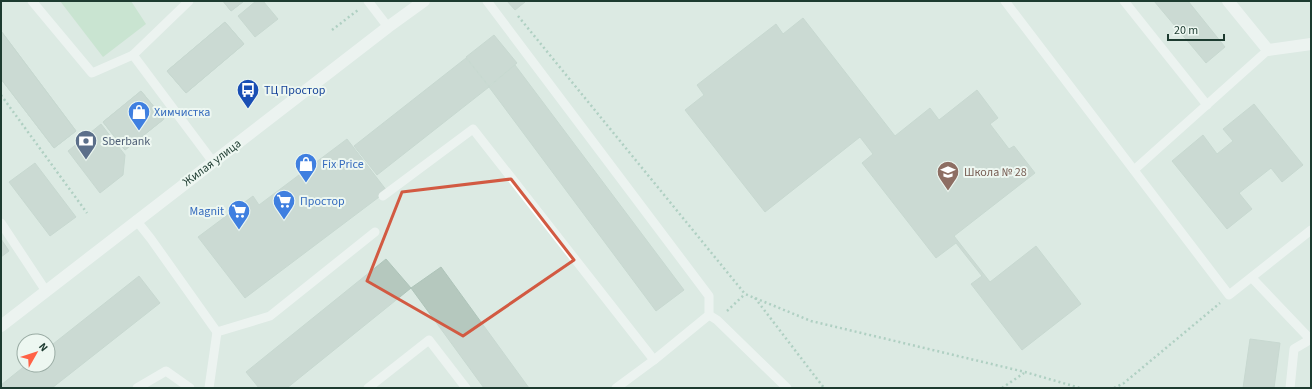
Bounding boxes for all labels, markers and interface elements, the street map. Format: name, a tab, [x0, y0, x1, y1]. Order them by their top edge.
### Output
scale bar	[1168, 16, 1224, 42]
text: 20 m	[1174, 22, 1198, 39]
bus stop icon: ТЦ Простор	[235, 77, 261, 110]
place label: ТЦ Простор	[264, 82, 326, 99]
shop icon: Химчистка	[126, 99, 152, 132]
place label: Химчистка	[154, 104, 210, 121]
bank icon: Sberbank	[73, 128, 99, 161]
place label: Sberbank	[102, 133, 150, 150]
street label: Жилая улица	[179, 135, 245, 191]
shop icon: Fix Price	[293, 151, 319, 184]
place label: Fix Price	[322, 156, 364, 173]
school or university icon: Школа № 28	[935, 159, 961, 192]
place label: Школа № 28	[964, 164, 1027, 181]
supermarket icon: Простор	[271, 188, 297, 221]
place label: Простор	[300, 193, 345, 210]
supermarket icon: Magnit	[226, 198, 252, 231]
place label: Magnit	[190, 203, 224, 220]
north arrow	[16, 333, 56, 373]
text: N	[35, 339, 52, 355]

